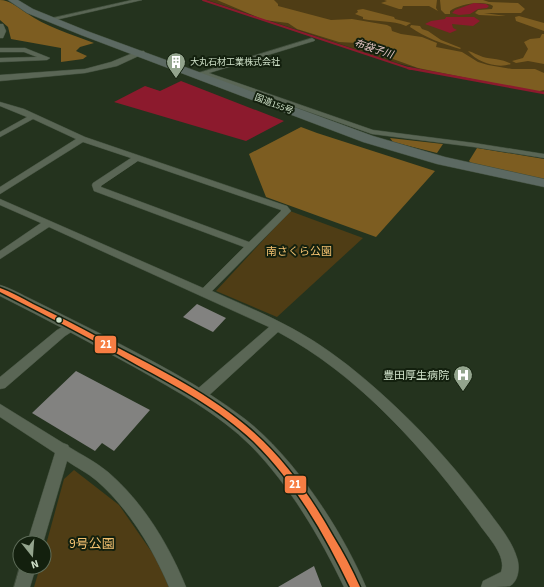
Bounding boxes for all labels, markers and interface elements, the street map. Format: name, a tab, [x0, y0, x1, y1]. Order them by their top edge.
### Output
water label: 布袋子川	[353, 36, 396, 62]
building icon: 大丸石材工業株式会社	[165, 51, 187, 79]
place label: 大丸石材工業株式会社	[190, 56, 280, 69]
street label: 国道155号	[253, 91, 295, 118]
park label: 南さくら公園	[266, 244, 332, 259]
unlabelled marker	[54, 315, 64, 325]
line badge: 21	[94, 335, 117, 354]
text: 21	[100, 337, 112, 352]
hospital icon: 豊田厚生病院	[452, 364, 474, 392]
place label: 豊田厚生病院	[383, 368, 449, 383]
line badge: 21	[284, 475, 307, 494]
text: 21	[289, 477, 301, 492]
north arrow	[12, 535, 52, 575]
park label: 9号公園	[69, 535, 115, 553]
text: N	[29, 556, 40, 572]

